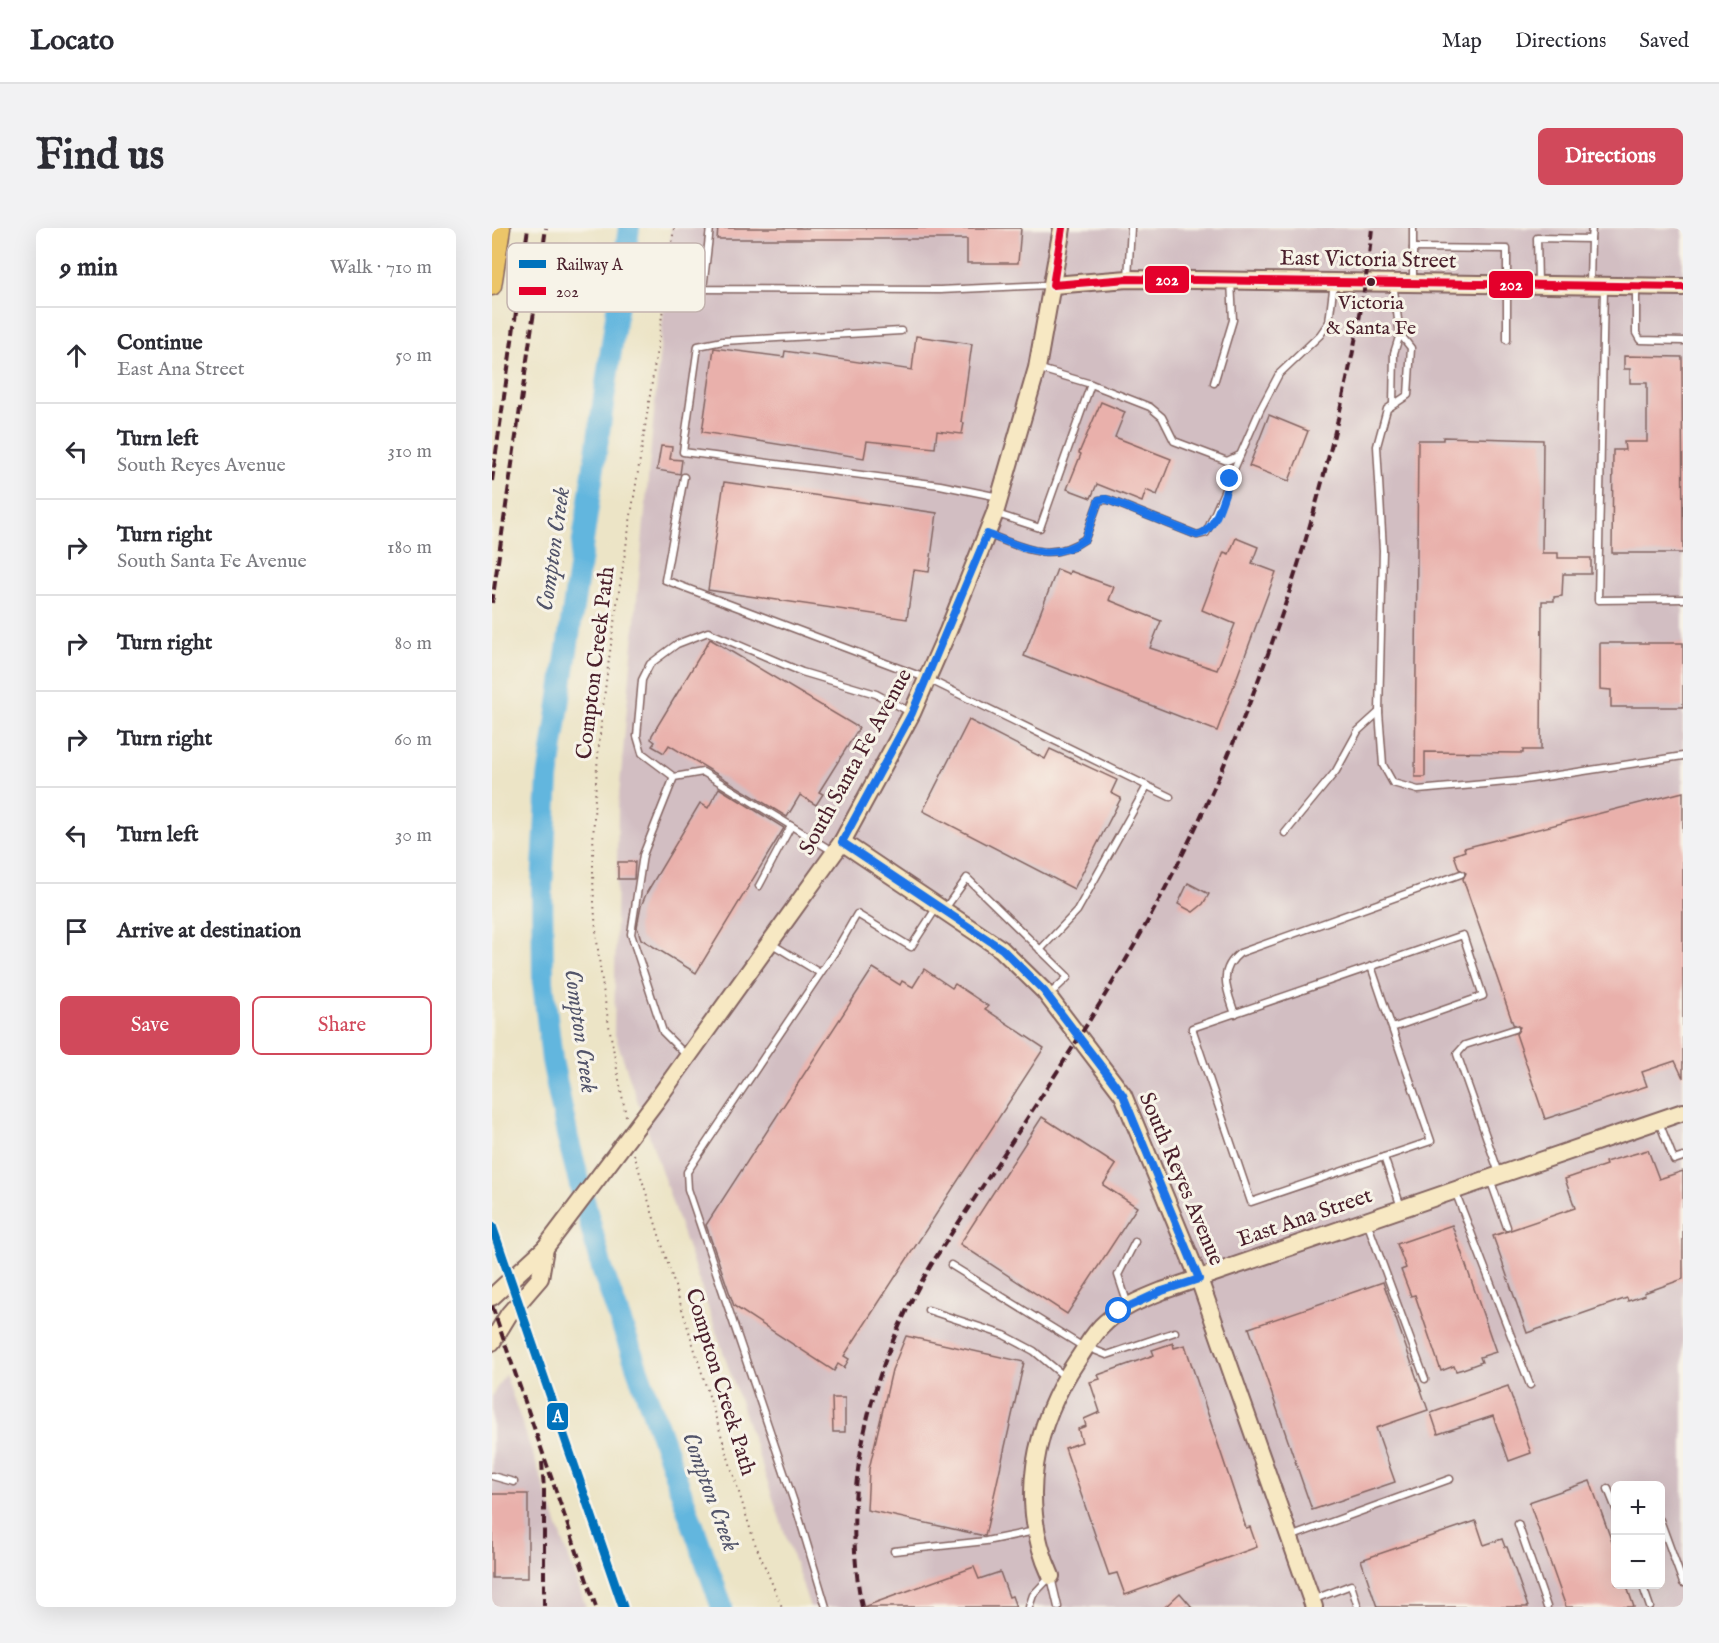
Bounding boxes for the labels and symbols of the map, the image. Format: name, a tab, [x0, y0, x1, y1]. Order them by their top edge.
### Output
legend	[507, 243, 705, 312]
street label: East Victoria Street	[1279, 244, 1457, 276]
text: Railway A	[556, 256, 624, 276]
line badge: 202	[1144, 265, 1190, 294]
line badge: 202	[1488, 270, 1534, 299]
text: 202	[1156, 271, 1179, 291]
marker: Victoria & Santa Fe	[1365, 276, 1377, 288]
text: 202	[1500, 276, 1523, 296]
text: 202	[556, 283, 579, 303]
place label: Victoria & Santa Fe	[1326, 291, 1416, 341]
route end	[1216, 465, 1242, 491]
water label: Compton Creek	[530, 485, 578, 613]
street label: Compton Creek Path	[570, 565, 622, 761]
street label: South Santa Fe Avenue	[793, 664, 919, 860]
water label: Compton Creek	[556, 967, 604, 1095]
street label: South Reyes Avenue	[1132, 1088, 1230, 1270]
street label: East Ana Street	[1234, 1182, 1376, 1254]
street label: Compton Creek Path	[678, 1285, 762, 1479]
route start	[1105, 1297, 1131, 1323]
line badge: A	[546, 1402, 569, 1431]
text: A	[552, 1408, 565, 1428]
water label: Compton Creek	[674, 1428, 746, 1556]

